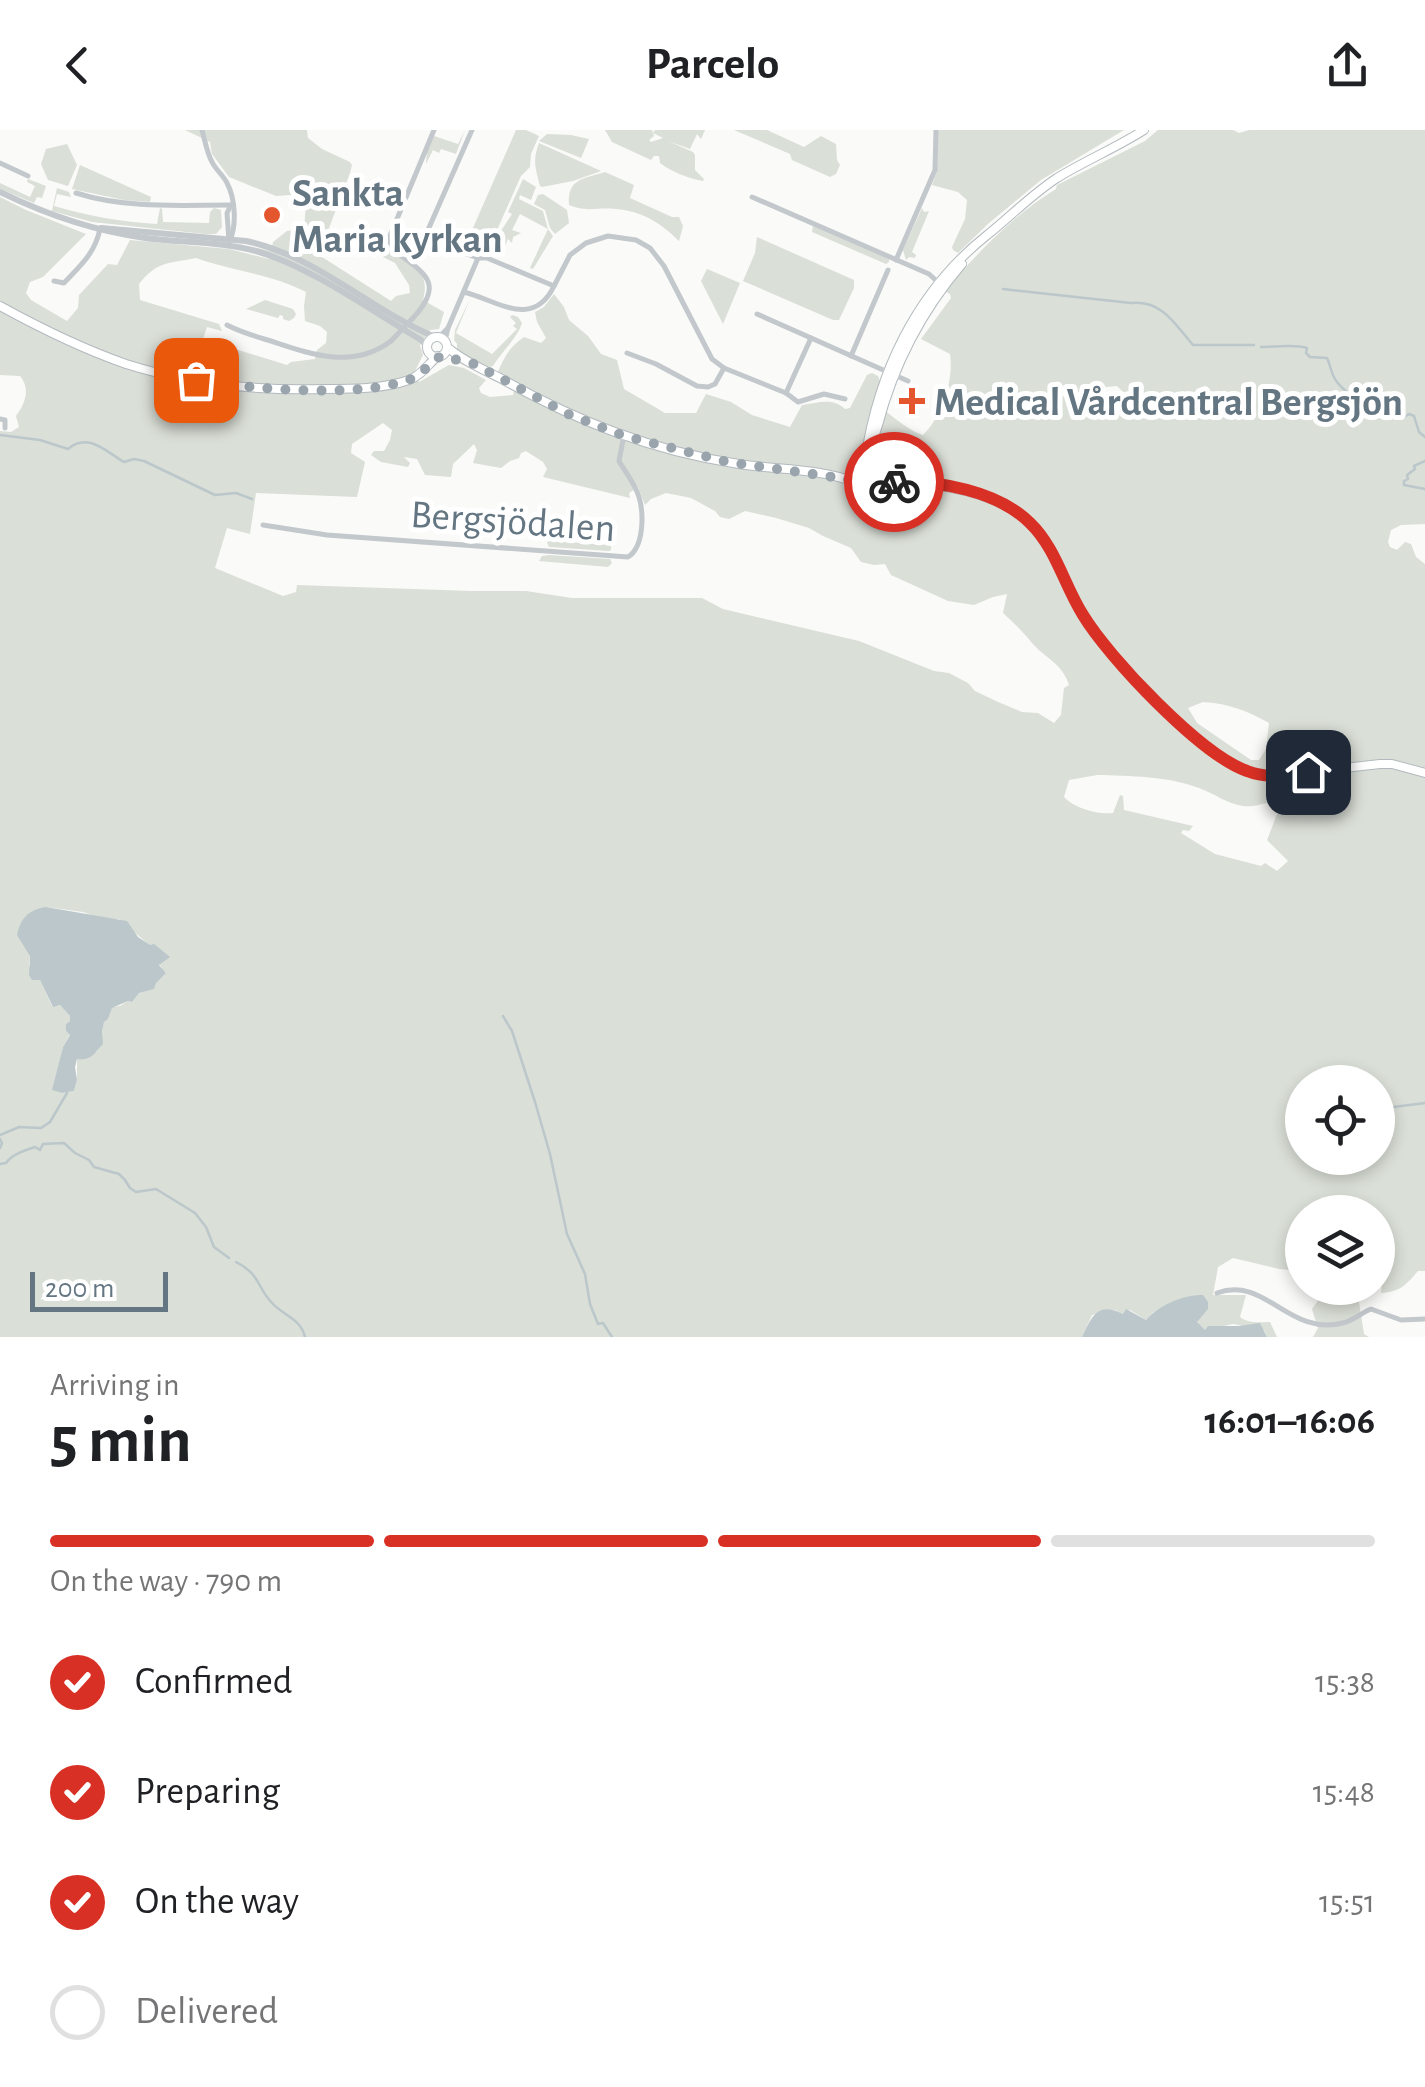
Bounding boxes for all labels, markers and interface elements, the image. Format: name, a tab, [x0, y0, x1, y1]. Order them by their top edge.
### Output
icon: back	[50, 38, 105, 93]
icon: share	[1320, 38, 1375, 93]
text: Parcelo	[646, 42, 779, 87]
place label: Sankta Maria kyrkan	[292, 174, 503, 260]
marker: Sankta Maria kyrkan	[261, 204, 283, 226]
pin	[154, 338, 239, 423]
icon: bag	[169, 353, 224, 408]
place label: Medical Vårdcentral Bergsjön	[934, 383, 1403, 423]
marker: Medical Vårdcentral Bergsjön	[899, 388, 925, 414]
courier	[844, 432, 944, 532]
icon: bike	[867, 455, 922, 510]
street label: Bergsjödalen	[409, 495, 617, 549]
pin	[1266, 730, 1351, 815]
icon: home	[1281, 745, 1336, 800]
map controls	[1285, 1065, 1395, 1305]
button: locate	[1285, 1065, 1395, 1175]
button: layers	[1285, 1195, 1395, 1305]
scale bar	[30, 1267, 168, 1312]
text: 200 m	[45, 1275, 114, 1303]
text: Arriving in	[50, 1369, 179, 1401]
text: 16:01–16:06	[1204, 1403, 1375, 1441]
text: 5 min	[50, 1409, 192, 1474]
text: On the way · 790 m	[50, 1565, 282, 1597]
icon: check	[50, 1655, 105, 1710]
text: Confirmed	[135, 1663, 292, 1701]
text: 15:38	[1315, 1666, 1375, 1698]
icon: check	[50, 1765, 105, 1820]
text: Preparing	[135, 1773, 280, 1811]
text: 15:48	[1313, 1776, 1375, 1808]
icon: check	[50, 1875, 105, 1930]
text: On the way	[135, 1883, 299, 1921]
text: 15:51	[1319, 1886, 1375, 1918]
text: Delivered	[135, 1993, 278, 2031]

